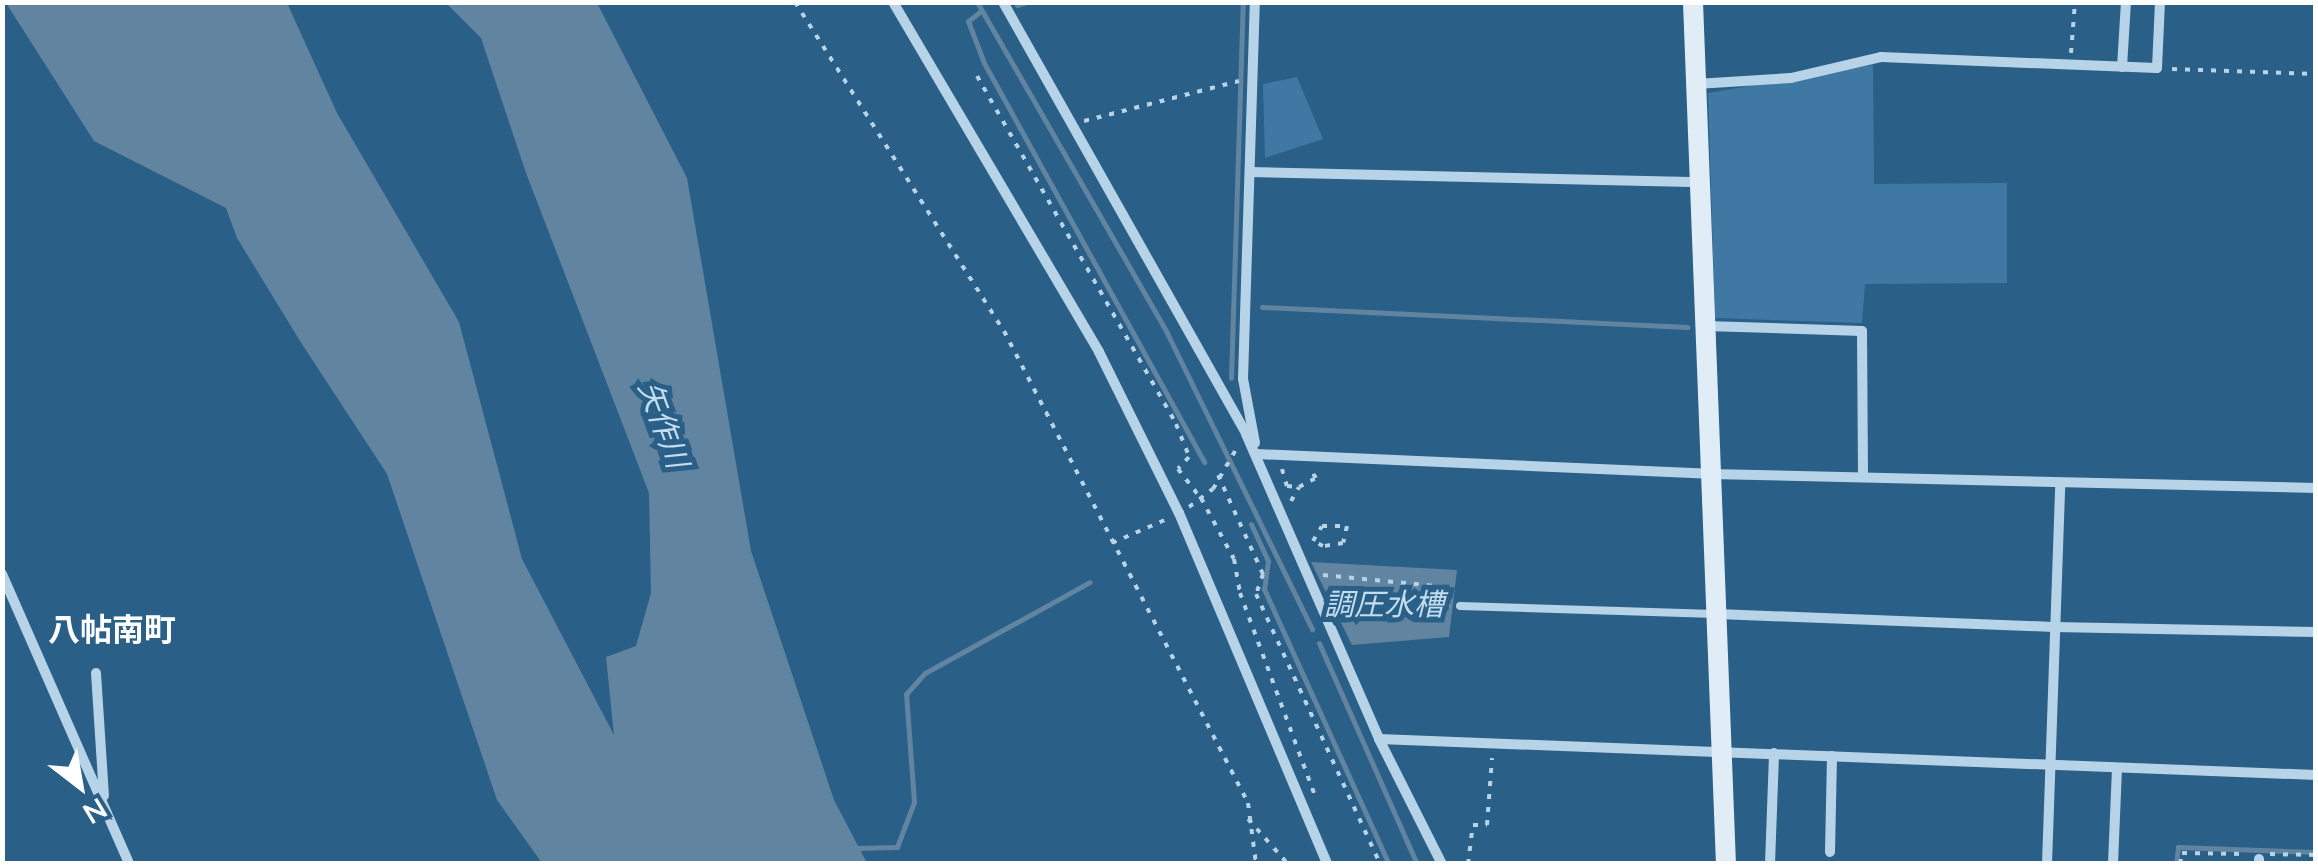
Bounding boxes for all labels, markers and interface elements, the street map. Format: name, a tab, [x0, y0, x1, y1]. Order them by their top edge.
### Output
water label: 矢作川	[633, 376, 697, 472]
water label: 調圧水槽	[1324, 585, 1444, 621]
district label: 八帖南町	[48, 610, 176, 648]
north arrow	[30, 736, 130, 836]
text: N	[77, 792, 113, 832]

